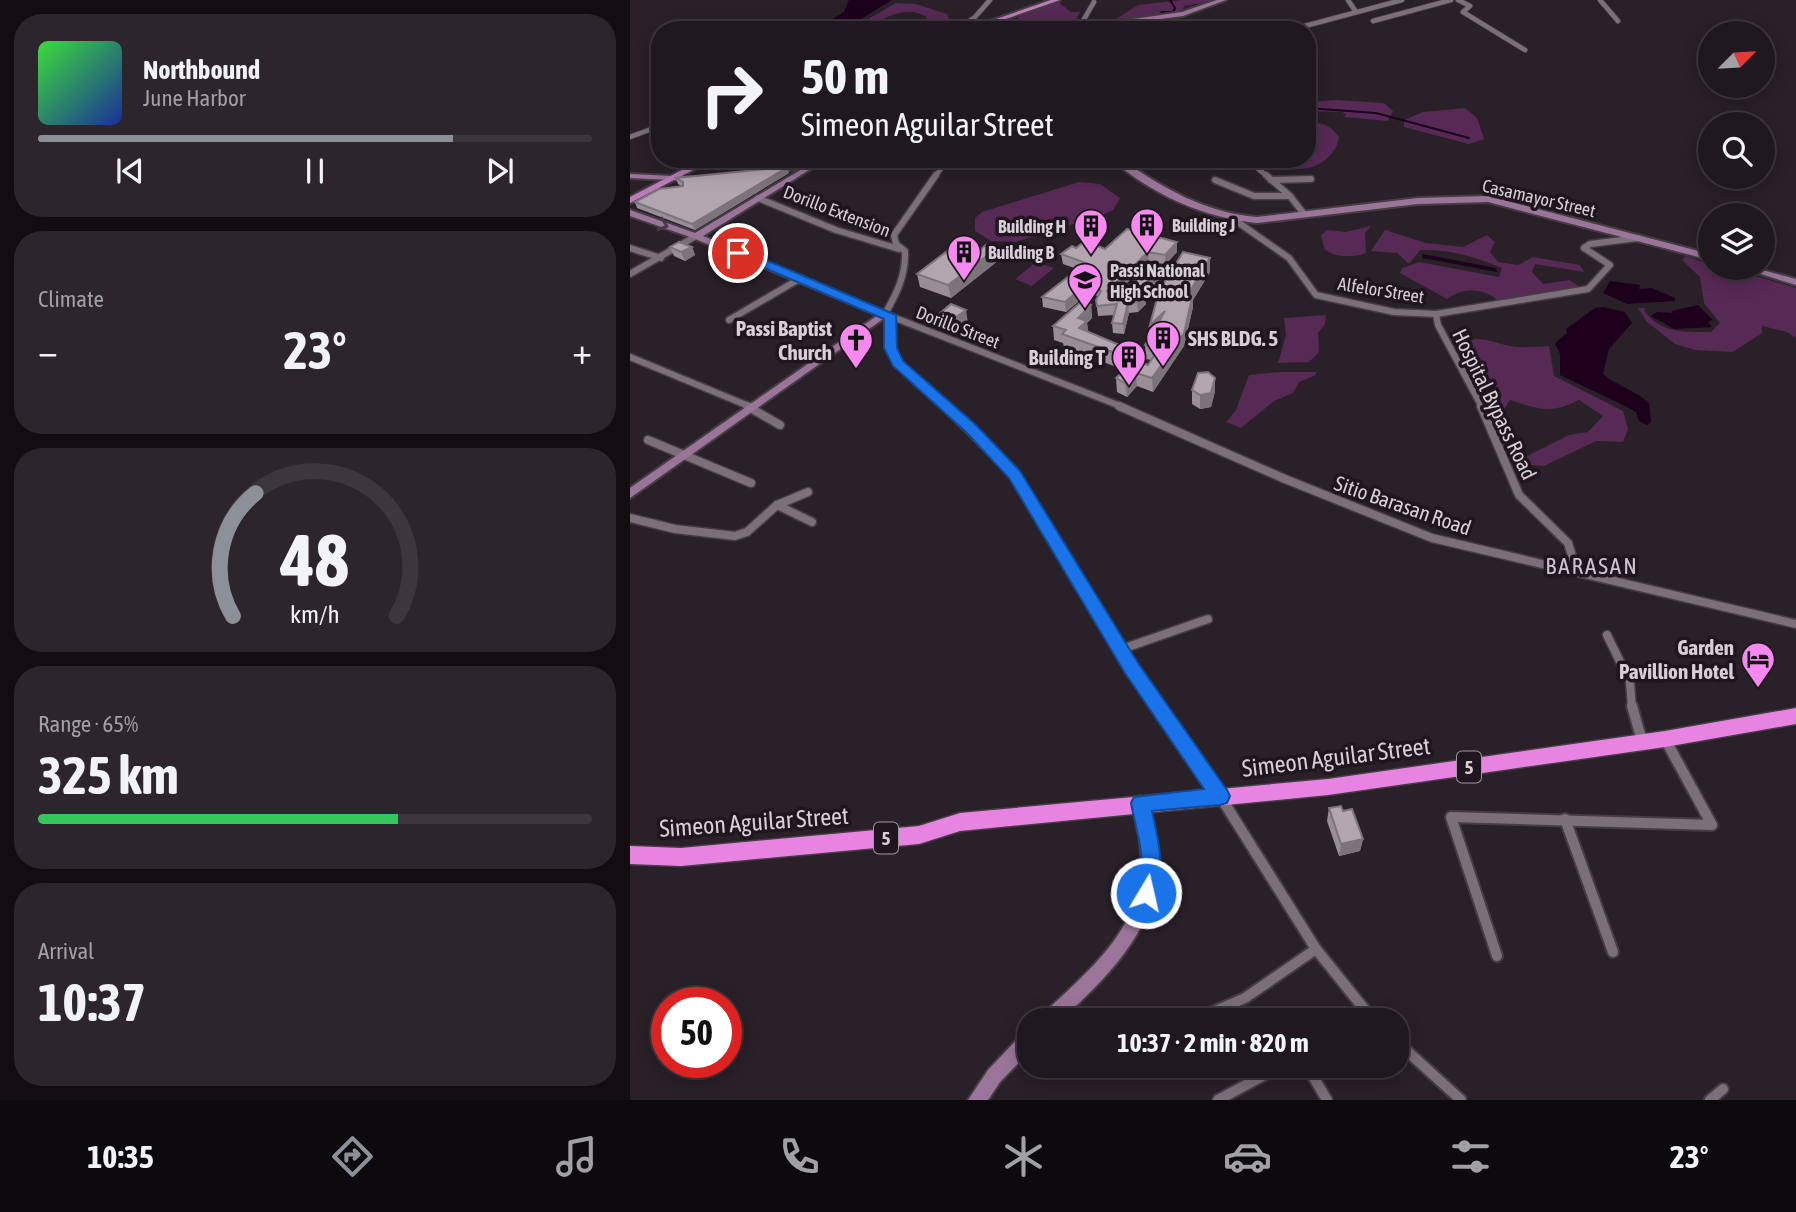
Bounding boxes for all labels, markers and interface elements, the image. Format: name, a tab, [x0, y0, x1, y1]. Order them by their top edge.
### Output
north arrow	[1698, 21, 1774, 98]
map controls	[1698, 21, 1775, 280]
text: 50 m	[801, 48, 889, 104]
icon: right	[686, 49, 777, 140]
text: Northbound	[143, 55, 260, 85]
text: June Harbor	[143, 85, 246, 111]
text: Simeon Aguilar Street	[801, 106, 1054, 143]
button: search	[1698, 112, 1775, 189]
icon: previous	[111, 152, 149, 190]
icon: pause	[296, 152, 334, 190]
icon: next	[481, 152, 519, 190]
street label: Casamayor Street	[1480, 175, 1598, 221]
street label: Dorillo Extension	[781, 181, 893, 241]
button: layers	[1698, 203, 1775, 280]
building icon: Building J	[1128, 206, 1166, 255]
building icon: Building H	[1072, 207, 1110, 256]
place label: Building J	[1172, 215, 1235, 236]
place label: Building H	[998, 216, 1066, 237]
one-way arrow	[656, 217, 668, 231]
pin	[708, 223, 768, 283]
building icon: Building B	[945, 233, 983, 282]
icon: arrive	[719, 234, 757, 272]
place label: Building B	[988, 242, 1055, 263]
place label: Passi National High School	[1110, 260, 1205, 302]
school or university icon: Passi National High School	[1066, 261, 1104, 310]
street label: Alfelor Street	[1336, 273, 1426, 307]
text: Climate	[38, 286, 104, 312]
street label: Dorillo Street	[913, 301, 1003, 353]
place label: Passi Baptist Church	[736, 316, 832, 364]
building icon: SHS BLDG. 5	[1144, 319, 1182, 368]
text: 23°	[283, 320, 347, 380]
church icon: Passi Baptist Church	[837, 321, 875, 370]
street label: Hospital Bypass Road	[1448, 325, 1542, 483]
place label: SHS BLDG. 5	[1188, 326, 1278, 350]
text: −	[38, 329, 58, 372]
text: +	[572, 329, 592, 372]
building icon: Building T	[1110, 338, 1148, 387]
place label: Building T	[1029, 345, 1106, 369]
street label: Sitio Barasan Road	[1332, 470, 1474, 540]
text: 48	[280, 518, 349, 601]
district label: BARASAN	[1545, 553, 1639, 579]
text: km/h	[290, 600, 340, 628]
place label: Garden Pavillion Hotel	[1619, 635, 1734, 683]
hotel icon: Garden Pavillion Hotel	[1739, 640, 1777, 689]
text: Range · 65%	[38, 711, 138, 737]
street label: Simeon Aguilar Street	[1240, 732, 1432, 782]
text: 325 km	[38, 745, 179, 805]
road number: 5	[1457, 752, 1481, 782]
street label: Simeon Aguilar Street	[658, 802, 850, 842]
road number: 5	[874, 822, 898, 853]
position arrow	[1109, 856, 1183, 930]
text: Arrival	[38, 938, 94, 964]
text: 10:37	[38, 972, 146, 1032]
speed limit sign: 50	[651, 987, 742, 1078]
text: 10:37 · 2 min · 820 m	[1117, 1028, 1309, 1058]
icon: directions	[328, 1132, 377, 1181]
icon: music	[552, 1132, 601, 1181]
icon: phone	[775, 1132, 824, 1181]
icon: climate	[999, 1132, 1048, 1181]
icon: car	[1223, 1132, 1272, 1181]
icon: filters	[1446, 1132, 1495, 1181]
text: 10:35	[87, 1138, 154, 1175]
text: 23°	[1670, 1138, 1709, 1175]

